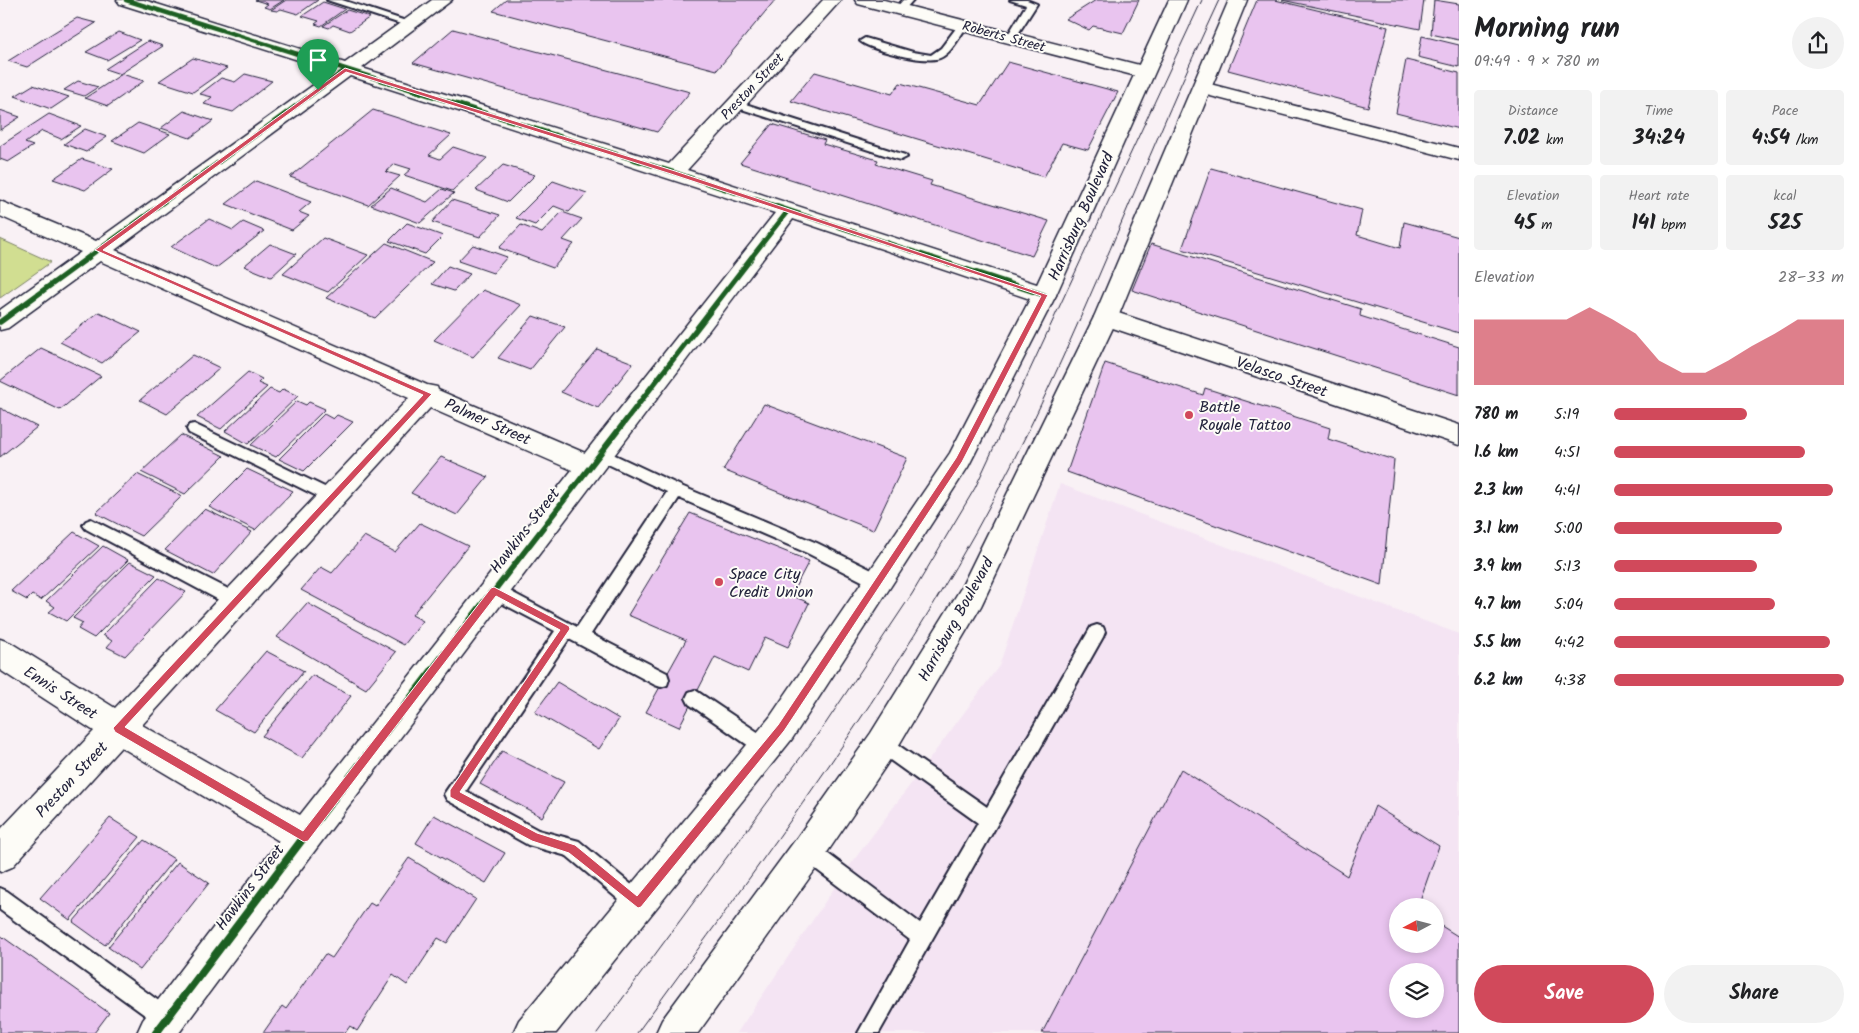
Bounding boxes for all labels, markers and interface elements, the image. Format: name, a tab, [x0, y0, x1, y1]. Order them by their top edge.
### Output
text: Morning run	[1474, 7, 1620, 52]
street label: Roberts Street	[960, 15, 1048, 59]
button: share	[1792, 17, 1844, 69]
pin	[297, 39, 339, 90]
icon: arrive	[304, 46, 332, 74]
street label: Preston Street	[716, 48, 790, 125]
text: 09:49 · 9 × 780 m	[1474, 49, 1600, 74]
text: Distance	[1508, 100, 1558, 122]
text: Time	[1645, 100, 1673, 122]
text: Pace	[1772, 100, 1798, 122]
text: 7.02	[1502, 122, 1540, 155]
text: 34:24	[1633, 122, 1685, 155]
text: 4:54	[1752, 122, 1790, 155]
text: km	[1540, 129, 1564, 151]
text: /km	[1790, 129, 1818, 151]
street label: Harrisburg Boulevard	[1042, 147, 1121, 285]
text: Elevation	[1507, 185, 1559, 207]
text: Heart rate	[1629, 185, 1689, 207]
text: kcal	[1774, 185, 1796, 207]
text: 45	[1514, 207, 1536, 240]
text: 141	[1632, 207, 1656, 240]
text: 525	[1768, 207, 1802, 240]
text: m	[1536, 214, 1552, 236]
text: bpm	[1656, 214, 1686, 236]
text: Elevation	[1474, 265, 1535, 290]
text: 28–33 m	[1778, 265, 1844, 290]
street label: Velasco Street	[1232, 350, 1331, 405]
street label: Palmer Street	[440, 392, 535, 453]
place label: Battle Royale Tattoo	[1199, 395, 1291, 438]
text: 780 m	[1474, 402, 1518, 427]
text: 5:19	[1554, 402, 1579, 427]
marker: Battle Royale Tattoo	[1183, 409, 1195, 421]
text: 1.6 km	[1474, 440, 1518, 465]
text: 4:51	[1554, 440, 1580, 465]
text: 2.3 km	[1474, 478, 1523, 503]
text: 4:41	[1554, 478, 1581, 503]
street label: Hawkins Street	[484, 482, 567, 579]
text: 3.1 km	[1474, 516, 1519, 541]
text: 5:00	[1554, 516, 1583, 541]
street label: Harrisburg Boulevard	[912, 552, 1001, 686]
text: 3.9 km	[1474, 554, 1522, 579]
text: 5:13	[1554, 554, 1581, 579]
place label: Space City Credit Union	[729, 562, 813, 605]
marker: Space City Credit Union	[713, 576, 725, 588]
text: 4.7 km	[1474, 592, 1521, 617]
text: 5:04	[1554, 592, 1583, 617]
text: 5.5 km	[1474, 630, 1521, 655]
text: 4:42	[1554, 630, 1585, 655]
street label: Ennis Street	[18, 660, 103, 727]
text: 6.2 km	[1474, 668, 1523, 693]
text: 4:38	[1554, 668, 1586, 693]
street label: Preston Street	[30, 735, 115, 824]
street label: Hawkins Street	[209, 839, 292, 936]
north arrow	[1389, 898, 1444, 952]
map controls	[1389, 898, 1444, 1018]
button: layers	[1389, 963, 1444, 1018]
button: Save	[1474, 965, 1654, 1023]
button: Share	[1664, 965, 1844, 1023]

